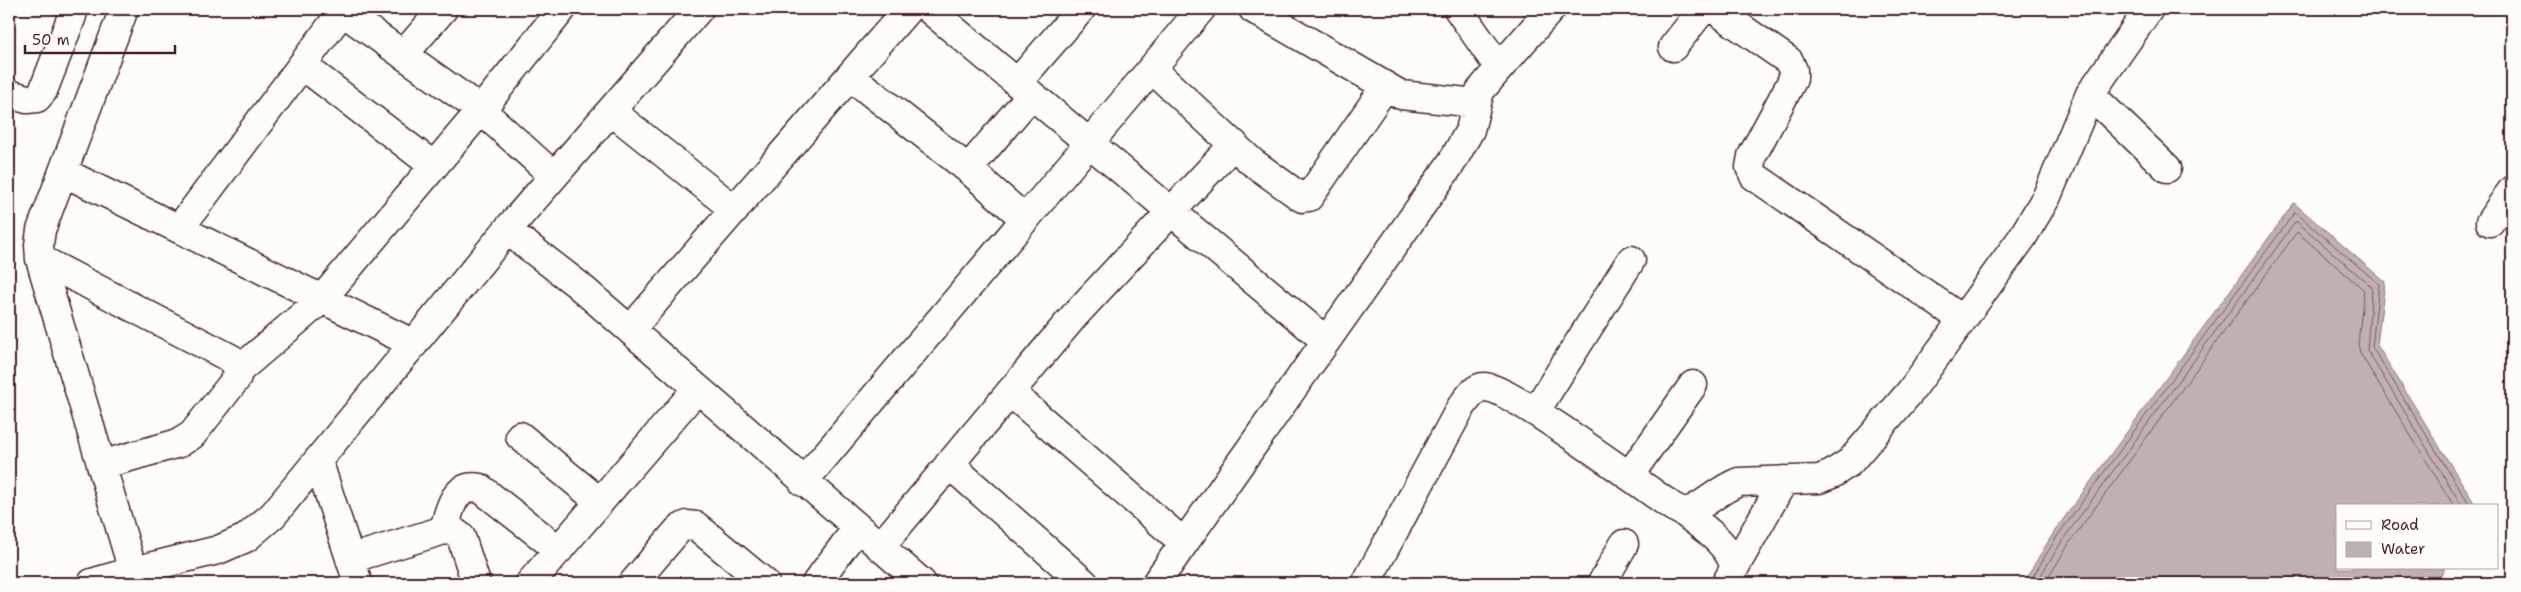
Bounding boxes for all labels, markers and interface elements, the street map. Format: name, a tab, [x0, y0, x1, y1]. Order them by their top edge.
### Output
scale bar	[25, 22, 175, 54]
text: 50 m	[32, 30, 70, 50]
legend	[2336, 504, 2498, 570]
text: Road	[2381, 515, 2419, 535]
text: Water	[2381, 539, 2425, 559]

